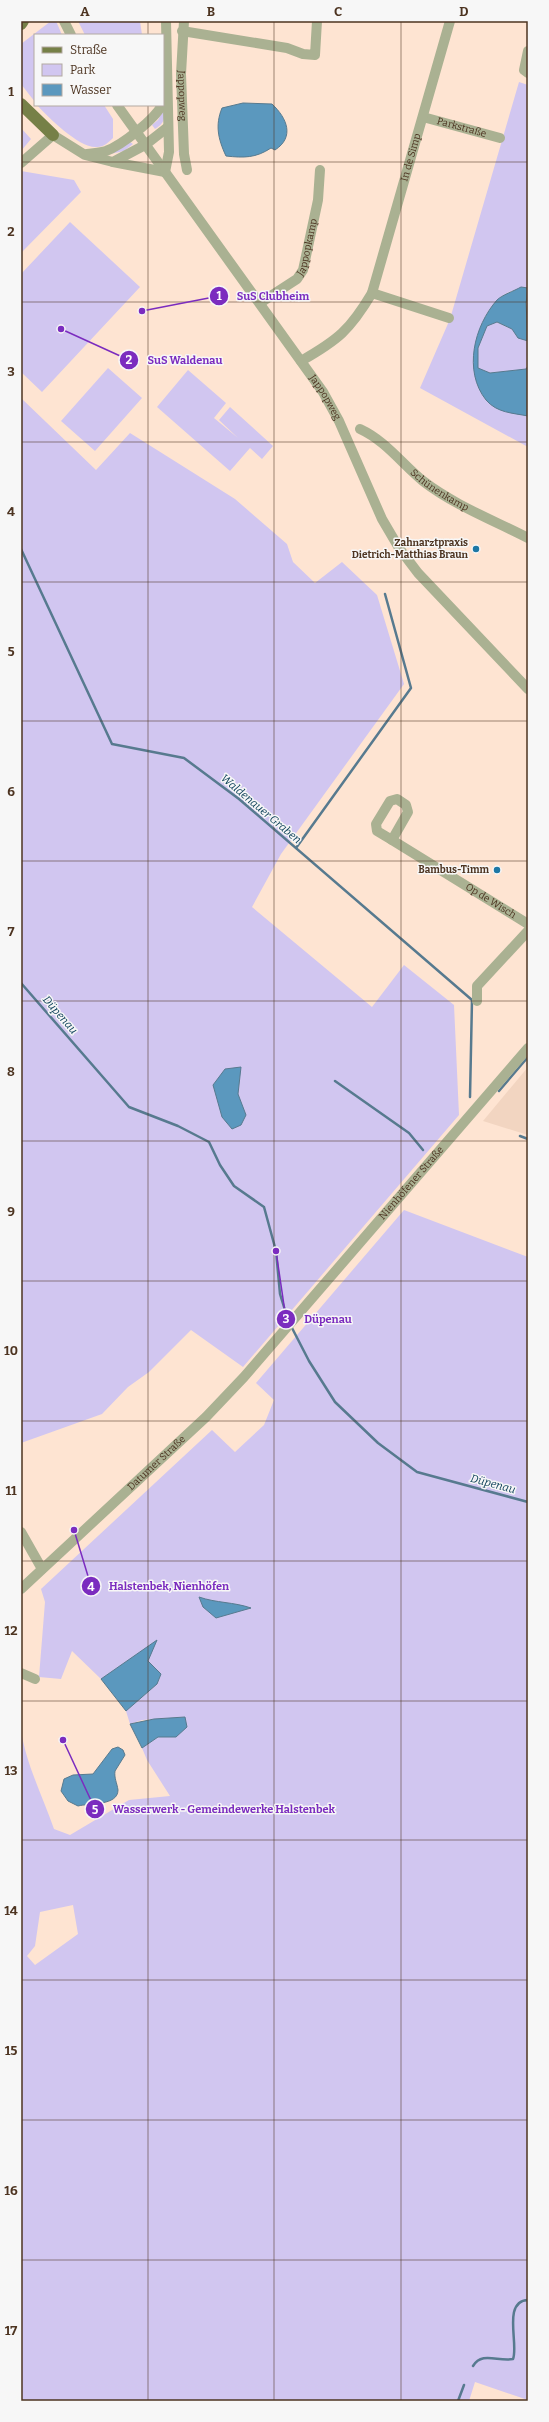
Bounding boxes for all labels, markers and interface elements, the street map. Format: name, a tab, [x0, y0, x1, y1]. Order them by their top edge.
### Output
text: A	[80, 4, 90, 19]
text: B	[207, 4, 215, 19]
text: C	[334, 4, 342, 19]
text: D	[459, 4, 469, 19]
legend	[34, 34, 164, 106]
text: Straße	[70, 43, 107, 57]
text: Park	[70, 63, 96, 77]
street label: Jappopweg	[175, 69, 189, 122]
text: Wasser	[70, 83, 112, 97]
text: 1	[8, 84, 14, 99]
street label: Parkstraße	[436, 115, 488, 140]
street label: In de Simp	[398, 132, 423, 183]
street label: Jappopkamp	[294, 217, 320, 279]
text: 2	[7, 224, 15, 239]
callout: SuS Clubheim	[209, 285, 317, 308]
text: 1	[216, 289, 222, 303]
text: SuS Clubheim	[237, 290, 310, 303]
callout: SuS Waldenau	[119, 349, 230, 372]
text: 2	[126, 353, 133, 367]
text: SuS Waldenau	[148, 354, 223, 367]
text: 3	[7, 364, 15, 379]
street label: Jappopweg	[306, 372, 344, 423]
street label: Schünenkamp	[408, 467, 471, 514]
text: 4	[7, 504, 15, 519]
place label: Zahnarztpraxis Dietrich-Matthias Braun	[352, 537, 469, 561]
marker: Zahnarztpraxis Dietrich-Matthias Braun	[471, 544, 481, 554]
text: 5	[7, 644, 15, 659]
water label: Waldenauer Graben	[218, 772, 304, 847]
text: 6	[7, 784, 15, 799]
place label: Bambus-Timm	[418, 864, 489, 876]
marker: Bambus-Timm	[492, 865, 502, 875]
street label: Op de Wisch	[463, 881, 519, 922]
text: 7	[8, 924, 15, 939]
water label: Düpenau	[40, 993, 80, 1037]
text: 8	[7, 1064, 15, 1079]
street label: Nienhöfener Straße	[377, 1144, 446, 1222]
text: 9	[7, 1204, 15, 1219]
callout: Düpenau	[276, 1307, 360, 1330]
text: 3	[283, 1312, 290, 1326]
text: Düpenau	[304, 1313, 352, 1326]
text: 10	[4, 1343, 18, 1358]
street label: Datumer Straße	[125, 1433, 188, 1493]
water label: Düpenau	[469, 1472, 517, 1496]
text: 11	[5, 1483, 17, 1498]
callout: Halstenbek, Nienhöfen	[81, 1575, 237, 1598]
text: 4	[87, 1580, 95, 1594]
text: Halstenbek, Nienhöfen	[109, 1580, 229, 1593]
text: 12	[5, 1623, 17, 1638]
text: 13	[4, 1763, 18, 1778]
callout: Wasserwerk - Gemeindewerke Halstenbek	[85, 1798, 343, 1821]
text: 5	[92, 1803, 99, 1817]
text: Wasserwerk - Gemeindewerke Halstenbek	[113, 1803, 335, 1816]
text: 14	[4, 1903, 18, 1918]
text: 15	[5, 2043, 17, 2058]
text: 16	[4, 2183, 18, 2198]
text: 17	[5, 2323, 17, 2338]

